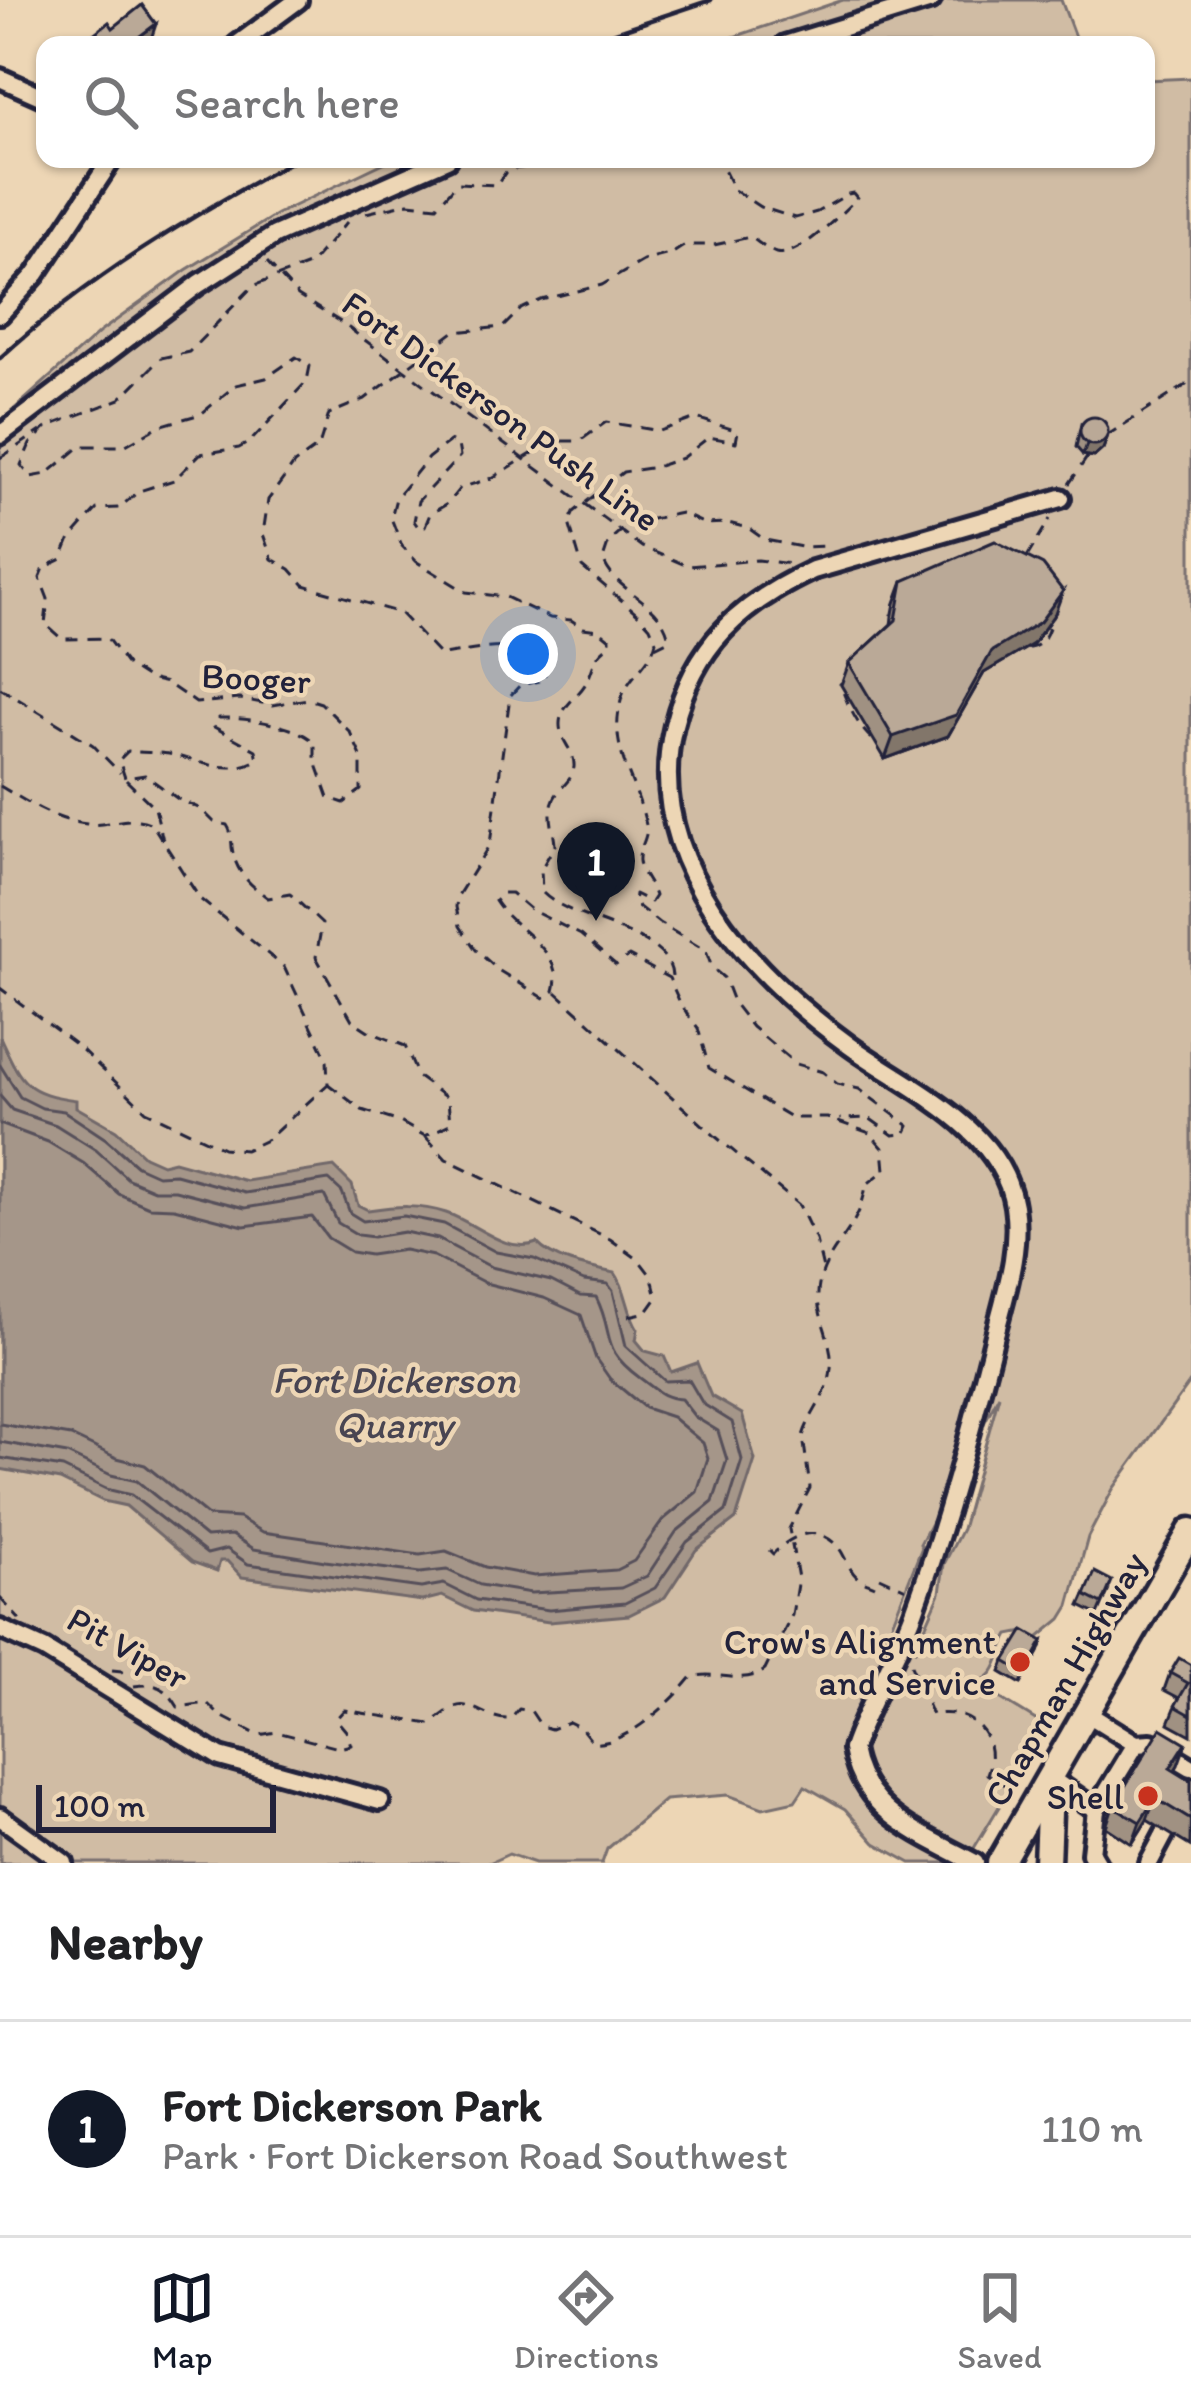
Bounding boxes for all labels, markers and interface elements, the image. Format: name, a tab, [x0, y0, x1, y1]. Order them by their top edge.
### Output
search box	[36, 36, 1155, 168]
icon: search	[78, 69, 144, 135]
text: Search here	[174, 75, 400, 129]
street label: Fort Dickerson Push Line	[334, 282, 668, 540]
your location	[498, 624, 558, 684]
street label: Booger	[200, 654, 312, 702]
pin: 1	[557, 822, 635, 921]
water label: Fort Dickerson Quarry	[272, 1356, 516, 1448]
street label: Chapman Highway	[975, 1544, 1155, 1814]
street label: Pit Viper	[60, 1597, 196, 1699]
place label: Crow's Alignment and Service	[724, 1620, 996, 1704]
marker: Crow's Alignment and Service	[1007, 1649, 1033, 1675]
place label: Shell	[1047, 1775, 1124, 1818]
scale bar	[36, 1779, 276, 1832]
marker: Shell	[1135, 1783, 1161, 1809]
text: 100 m	[54, 1786, 145, 1825]
text: Nearby	[48, 1911, 203, 1972]
text: Fort Dickerson Park	[162, 2078, 541, 2132]
text: 1	[78, 2105, 96, 2152]
text: 110 m	[1041, 2105, 1143, 2152]
text: Park · Fort Dickerson Road Southwest	[162, 2132, 788, 2179]
tab: Map	[149, 2265, 215, 2376]
tab: Directions	[514, 2265, 659, 2376]
tab: Saved	[958, 2265, 1042, 2376]

